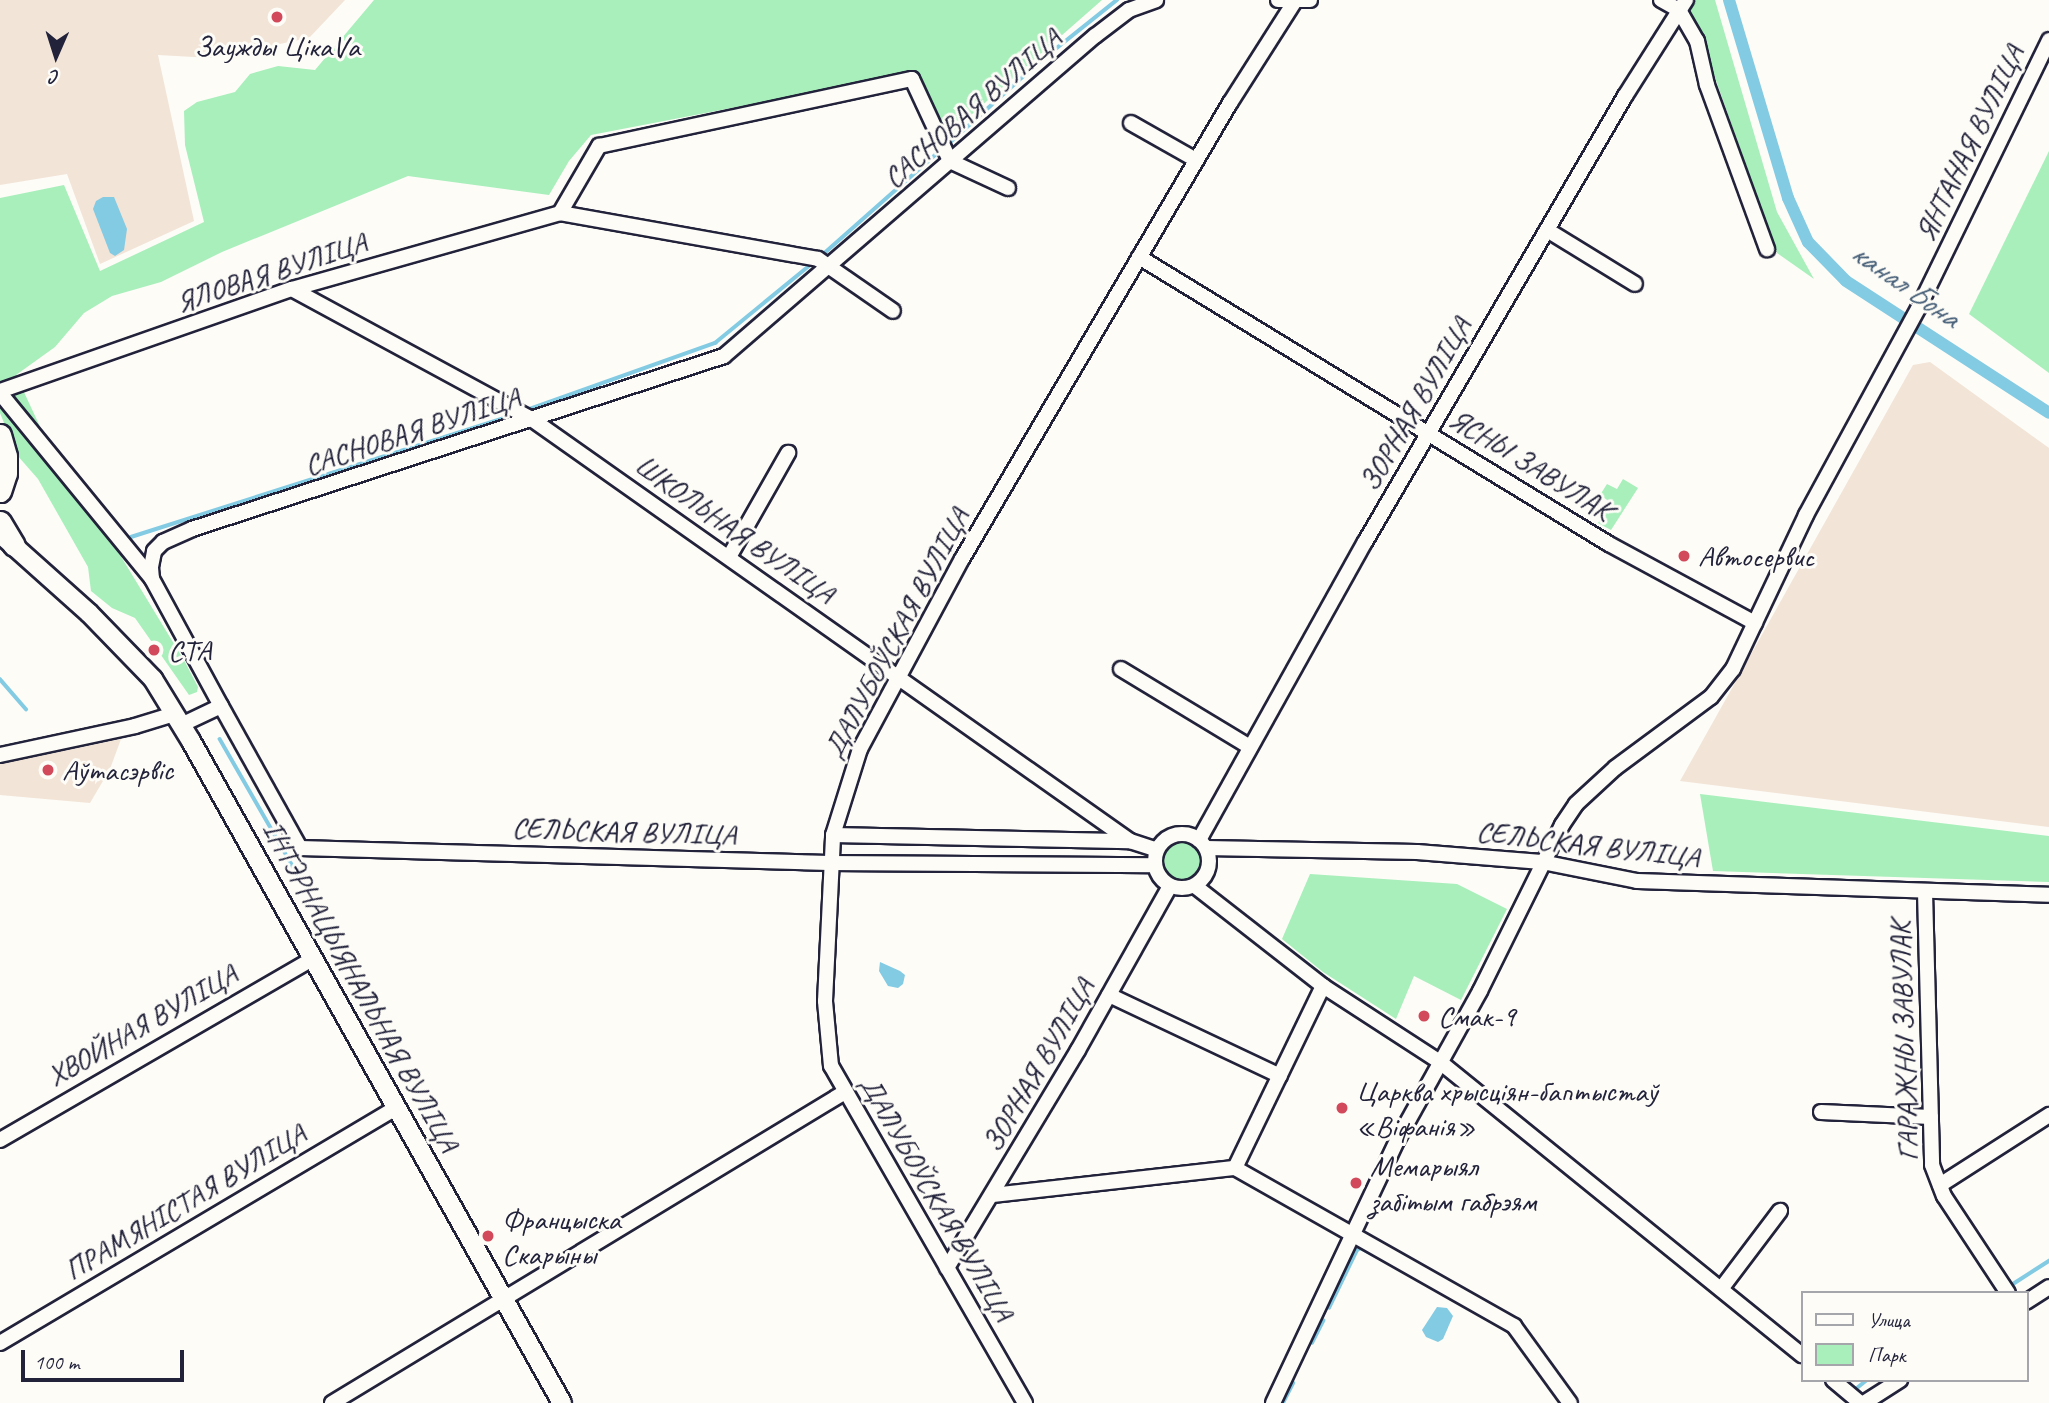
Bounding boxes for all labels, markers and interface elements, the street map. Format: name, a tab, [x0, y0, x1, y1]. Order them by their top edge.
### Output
marker: Заужды ЦікаVа	[269, 9, 285, 25]
north arrow	[21, 21, 91, 91]
street label: САСНОВАЯ ВУЛІЦА	[876, 21, 1068, 195]
place label: Заужды ЦікаVа	[194, 28, 360, 64]
street label: ЯНТАНАЯ ВУЛІЦА	[1906, 40, 2032, 246]
text: С	[50, 65, 60, 89]
street label: ЯЛОВАЯ ВУЛІЦА	[172, 225, 370, 319]
water label: канал Бона	[1844, 234, 1966, 336]
street label: ЗОРНАЯ ВУЛІЦА	[1351, 311, 1479, 497]
street label: САСНОВАЯ ВУЛІЦА	[300, 379, 524, 483]
street label: ЯСНЫ ЗАВУЛАК	[1443, 400, 1619, 528]
street label: ШКОЛЬНАЯ ВУЛІЦА	[629, 447, 841, 611]
street label: ДАЛУБОЎСКАЯ ВУЛІЦА	[815, 503, 977, 763]
place label: Автосервис	[1698, 538, 1814, 574]
marker: Автосервис	[1676, 548, 1692, 564]
place label: СТА	[168, 632, 211, 668]
marker: СТА	[146, 642, 162, 658]
place label: Аўтасэрвіс	[62, 752, 173, 788]
marker: Аўтасэрвіс	[40, 762, 56, 778]
street label: СЕЛЬСКАЯ ВУЛІЦА	[512, 809, 736, 853]
street label: СЕЛЬСКАЯ ВУЛІЦА	[1475, 813, 1701, 875]
street label: ІНТЭРНАЦЫЯНАЛЬНАЯ ВУЛІЦА	[255, 815, 467, 1157]
street label: ГАРАЖНЫ ЗАВУЛАК	[1882, 920, 1926, 1162]
street label: ХВОЙНАЯ ВУЛІЦА	[41, 956, 243, 1094]
street label: ЗОРНАЯ ВУЛІЦА	[974, 972, 1102, 1158]
place label: Смак-9	[1438, 998, 1515, 1034]
marker: Смак-9	[1416, 1008, 1432, 1024]
street label: ДАЛУБОЎСКАЯ ВУЛІЦА	[853, 1070, 1021, 1326]
place label: Царква хрысціян-баптыстаў «Віфанія»	[1356, 1073, 1658, 1144]
marker: Царква хрысціян-баптыстаў «Віфанія»	[1334, 1100, 1350, 1116]
street label: ПРАМЯНІСТАЯ ВУЛІЦА	[59, 1116, 311, 1288]
place label: Мемарыял забітым габрэям	[1370, 1148, 1536, 1218]
marker: Мемарыял забітым габрэям	[1348, 1175, 1364, 1191]
place label: Францыска Скарыны	[502, 1201, 621, 1272]
marker: Францыска Скарыны	[480, 1228, 496, 1244]
legend	[1800, 1291, 2028, 1382]
text: Улица	[1868, 1307, 1910, 1333]
scale bar	[24, 1336, 187, 1380]
text: Парк	[1868, 1342, 1905, 1368]
text: 100 m	[34, 1349, 79, 1375]

